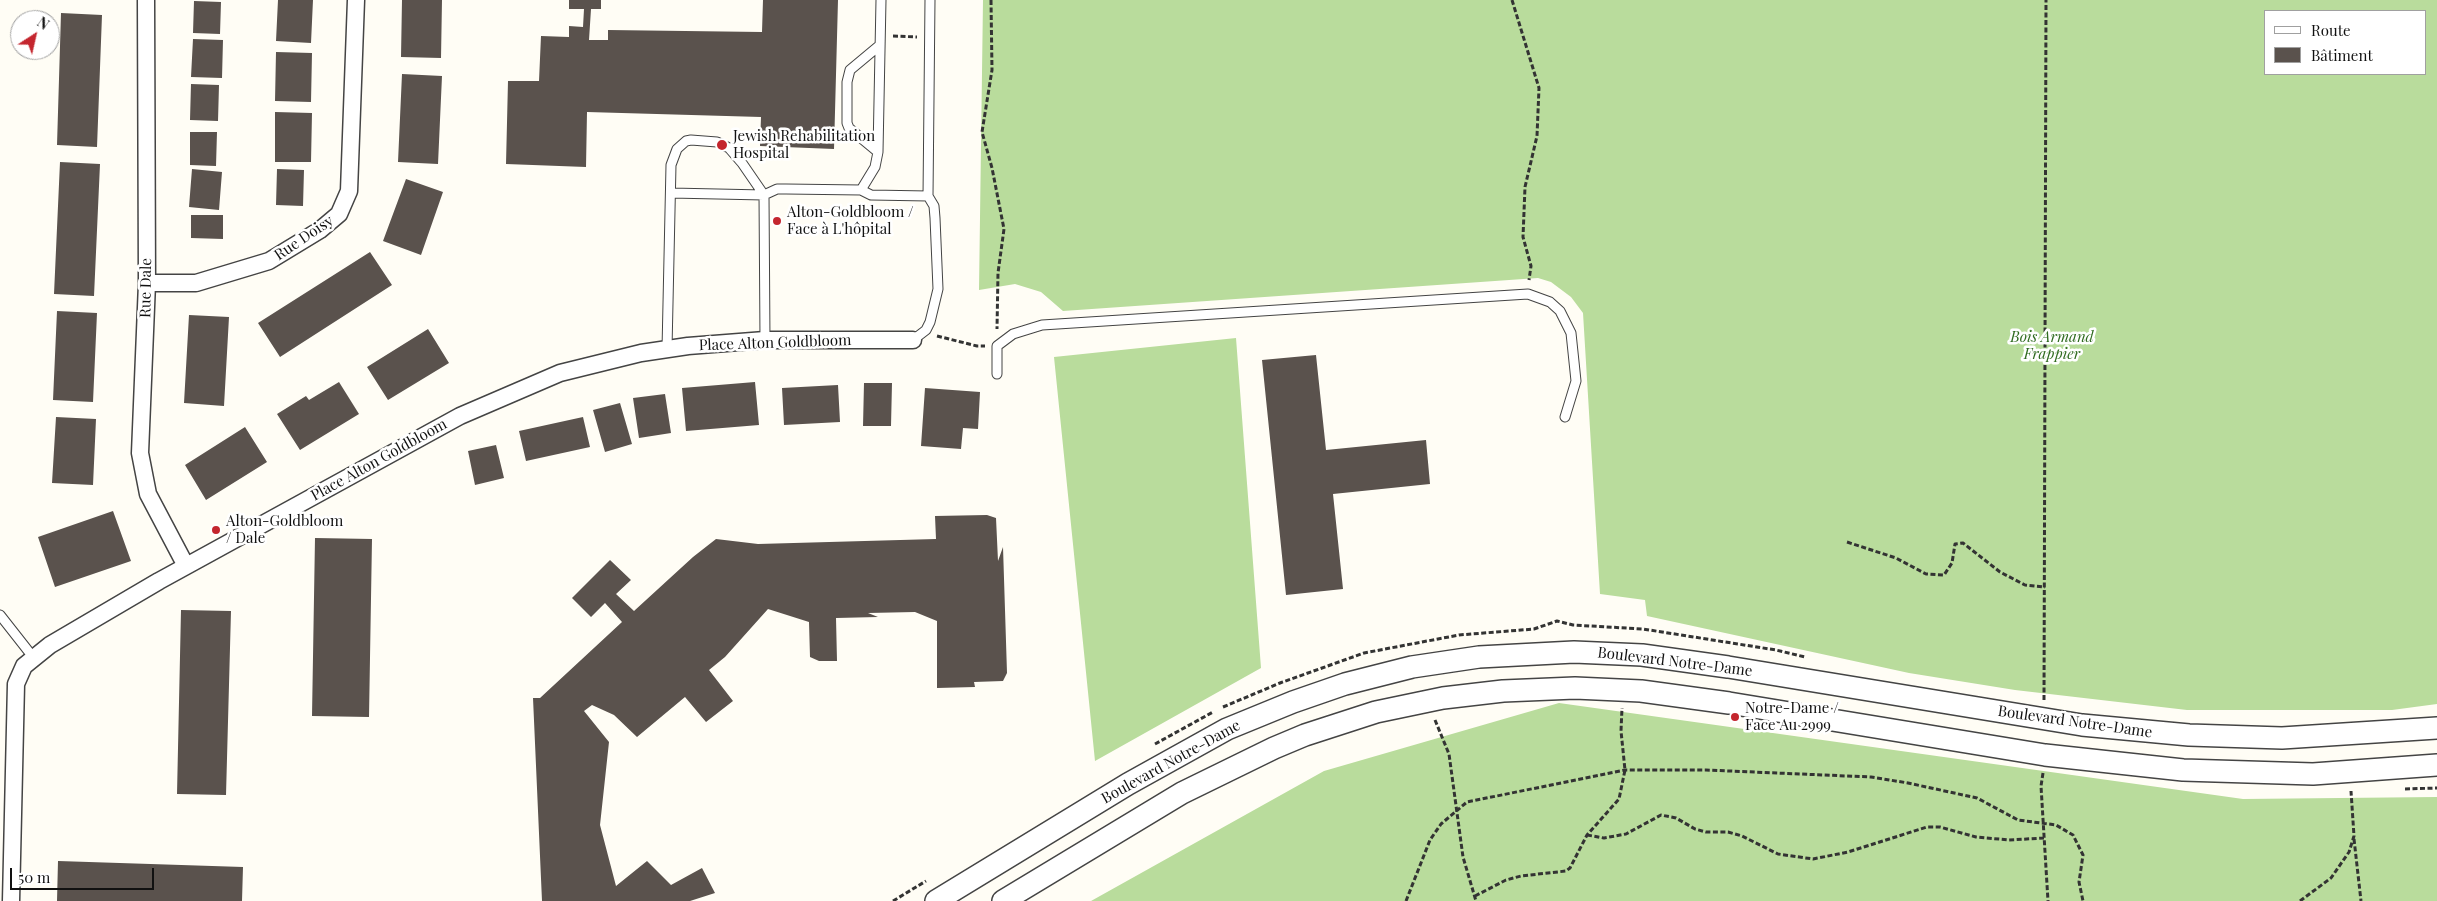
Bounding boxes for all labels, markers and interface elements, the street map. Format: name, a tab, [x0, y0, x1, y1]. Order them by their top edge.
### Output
north arrow	[10, 10, 60, 60]
legend	[2264, 10, 2427, 75]
text: N	[34, 12, 53, 34]
text: Route	[2311, 20, 2351, 40]
text: Bâtiment	[2311, 45, 2373, 65]
place label: Jewish Rehabilitation Hospital	[733, 127, 875, 162]
marker: Jewish Rehabilitation Hospital	[715, 138, 729, 152]
place label: Alton-Goldbloom / Face à L'hôpital	[787, 203, 914, 238]
street label: Rue Doisy	[271, 212, 337, 264]
marker: Alton-Goldbloom / Face à L'hôpital	[771, 215, 783, 227]
street label: Rue Dale	[136, 258, 156, 318]
park label: Bois Armand Frappier	[2010, 328, 2094, 363]
street label: Place Alton Goldbloom	[698, 331, 852, 355]
street label: Place Alton Goldbloom	[308, 415, 450, 505]
place label: Alton-Goldbloom / Dale	[226, 512, 343, 547]
marker: Alton-Goldbloom / Dale	[210, 524, 222, 536]
street label: Boulevard Notre-Dame	[1597, 644, 1753, 680]
place label: Notre-Dame / Face Au 2999	[1745, 699, 1839, 734]
street label: Boulevard Notre-Dame	[1997, 702, 2153, 742]
marker: Notre-Dame / Face Au 2999	[1729, 711, 1741, 723]
street label: Boulevard Notre-Dame	[1098, 716, 1244, 808]
scale bar	[12, 858, 156, 890]
text: 50 m	[18, 867, 50, 887]

